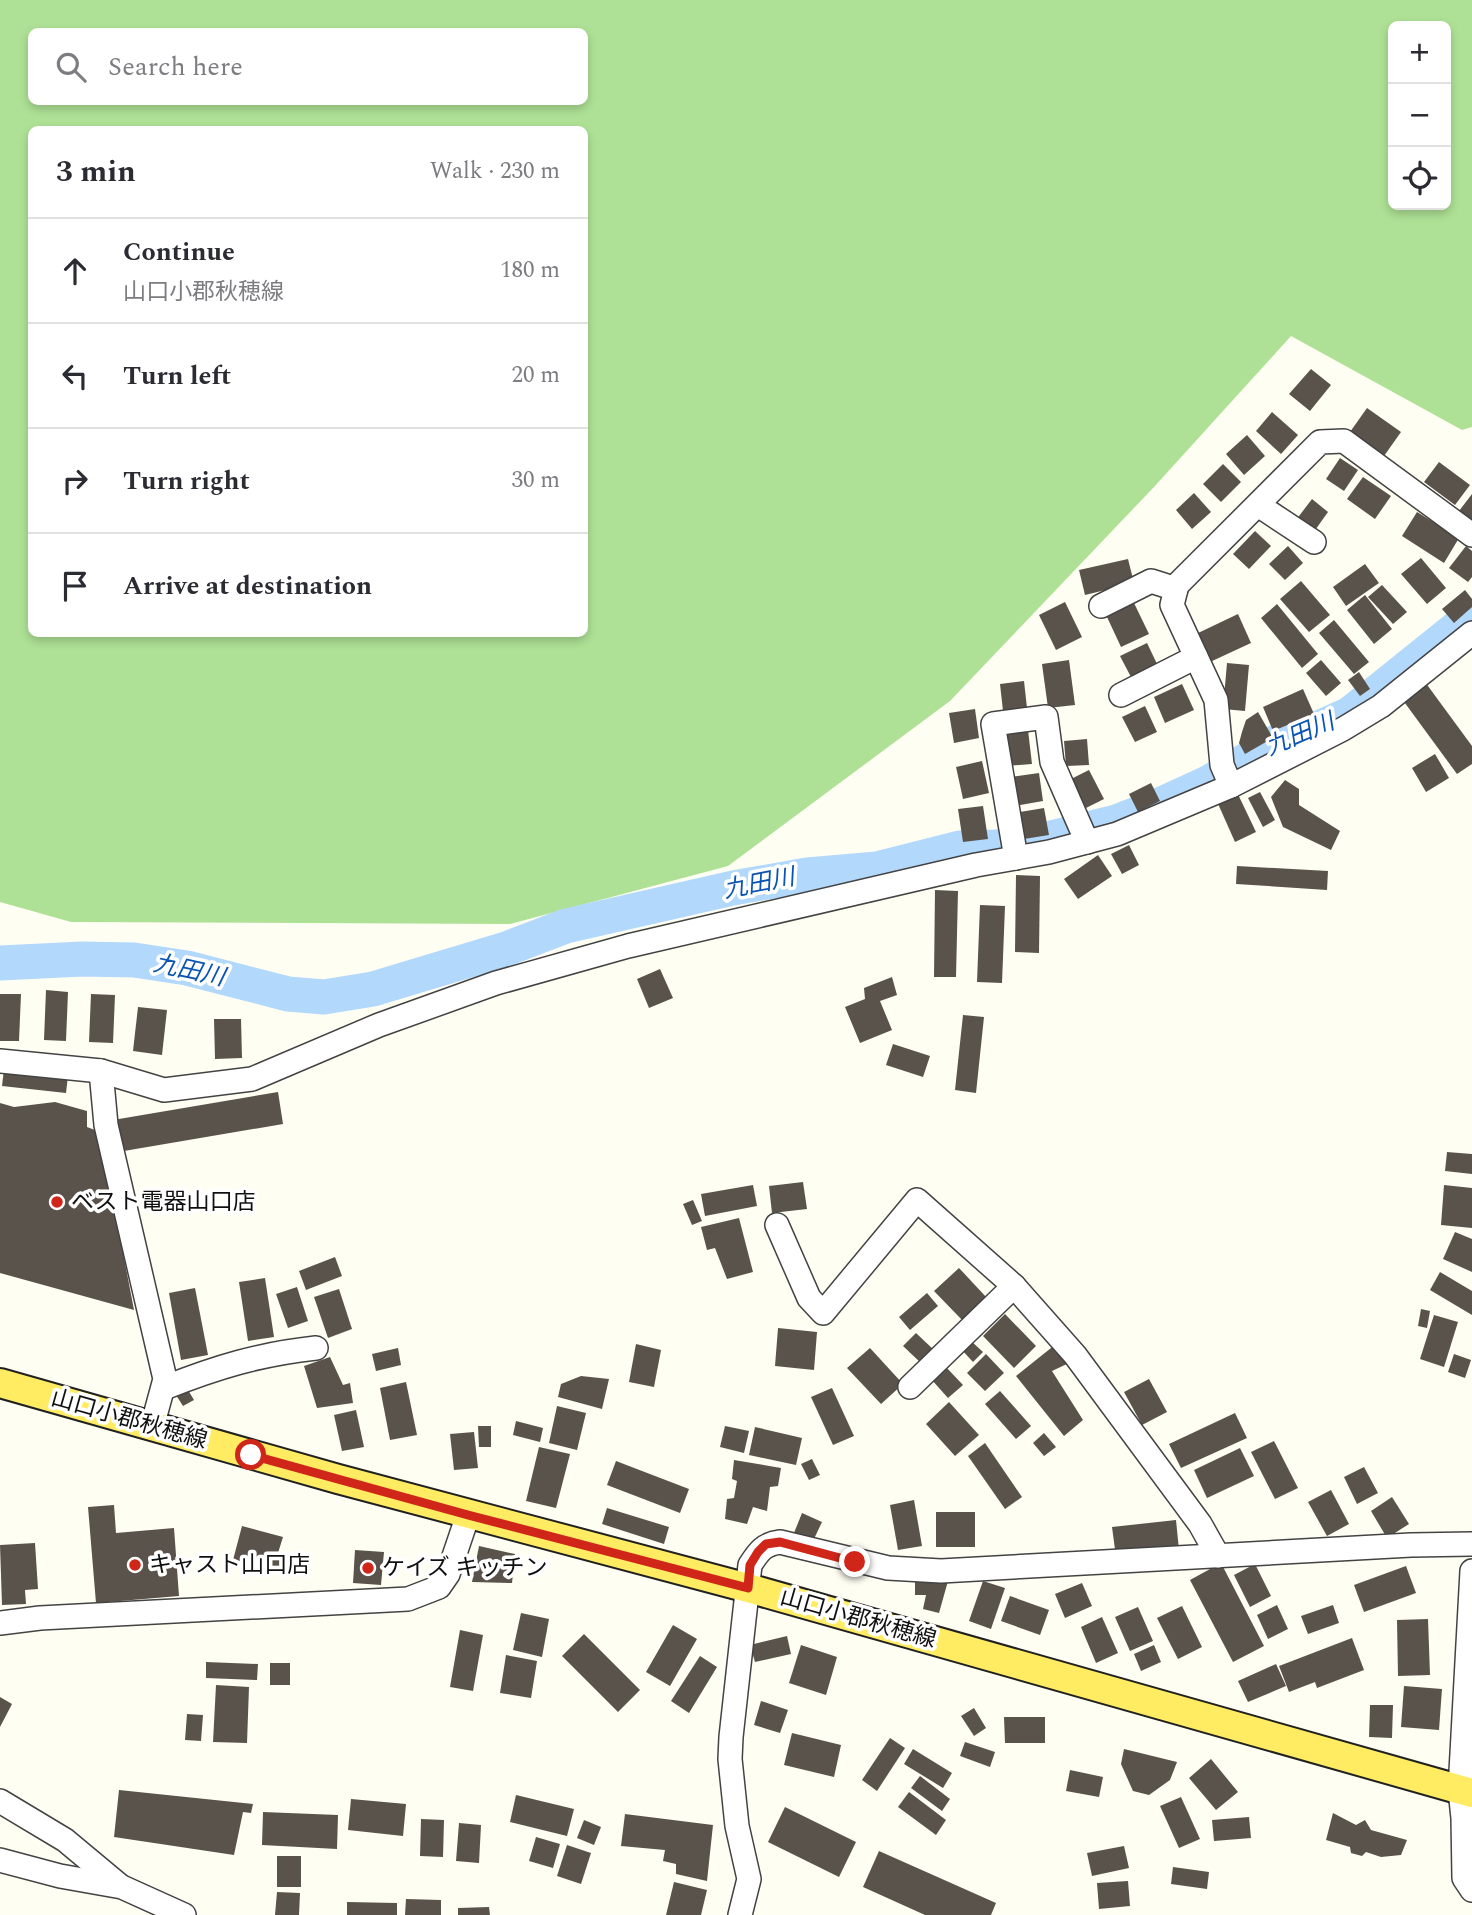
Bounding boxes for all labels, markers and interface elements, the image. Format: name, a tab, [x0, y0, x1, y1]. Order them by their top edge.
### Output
map controls	[1388, 21, 1451, 210]
button: +	[1388, 21, 1451, 84]
search box	[28, 28, 588, 105]
text: Search here	[108, 47, 243, 87]
icon: search	[52, 48, 90, 86]
button: −	[1388, 84, 1451, 147]
button: locate	[1388, 147, 1451, 210]
text: 3 min	[56, 149, 136, 195]
text: Walk · 230 m	[430, 154, 560, 189]
text: Continue	[123, 232, 235, 272]
icon: ahead	[56, 252, 94, 290]
text: 180 m	[500, 253, 560, 288]
text: 山口小郡秋穂線	[123, 275, 284, 310]
text: Turn left	[123, 356, 231, 396]
icon: left	[56, 357, 94, 395]
text: 20 m	[511, 358, 560, 393]
text: Turn right	[123, 461, 250, 501]
icon: right	[56, 462, 94, 500]
text: 30 m	[511, 463, 560, 498]
text: Arrive at destination	[123, 566, 372, 606]
icon: arrive	[56, 567, 94, 605]
water label: 九田川	[1260, 703, 1343, 766]
water label: 九田川	[720, 859, 801, 909]
water label: 九田川	[150, 946, 231, 997]
place label: ベスト電器山口店	[71, 1185, 255, 1220]
marker: ベスト電器山口店	[49, 1194, 65, 1210]
street label: 山口小郡秋穂線	[47, 1381, 211, 1459]
route start	[235, 1439, 266, 1470]
route end	[839, 1546, 870, 1577]
place label: キャスト山口店	[149, 1548, 310, 1583]
place label: ケイズ キッチン	[382, 1551, 548, 1586]
marker: キャスト山口店	[127, 1557, 143, 1573]
marker: ケイズ キッチン	[360, 1560, 376, 1576]
street label: 山口小郡秋穂線	[776, 1580, 940, 1658]

